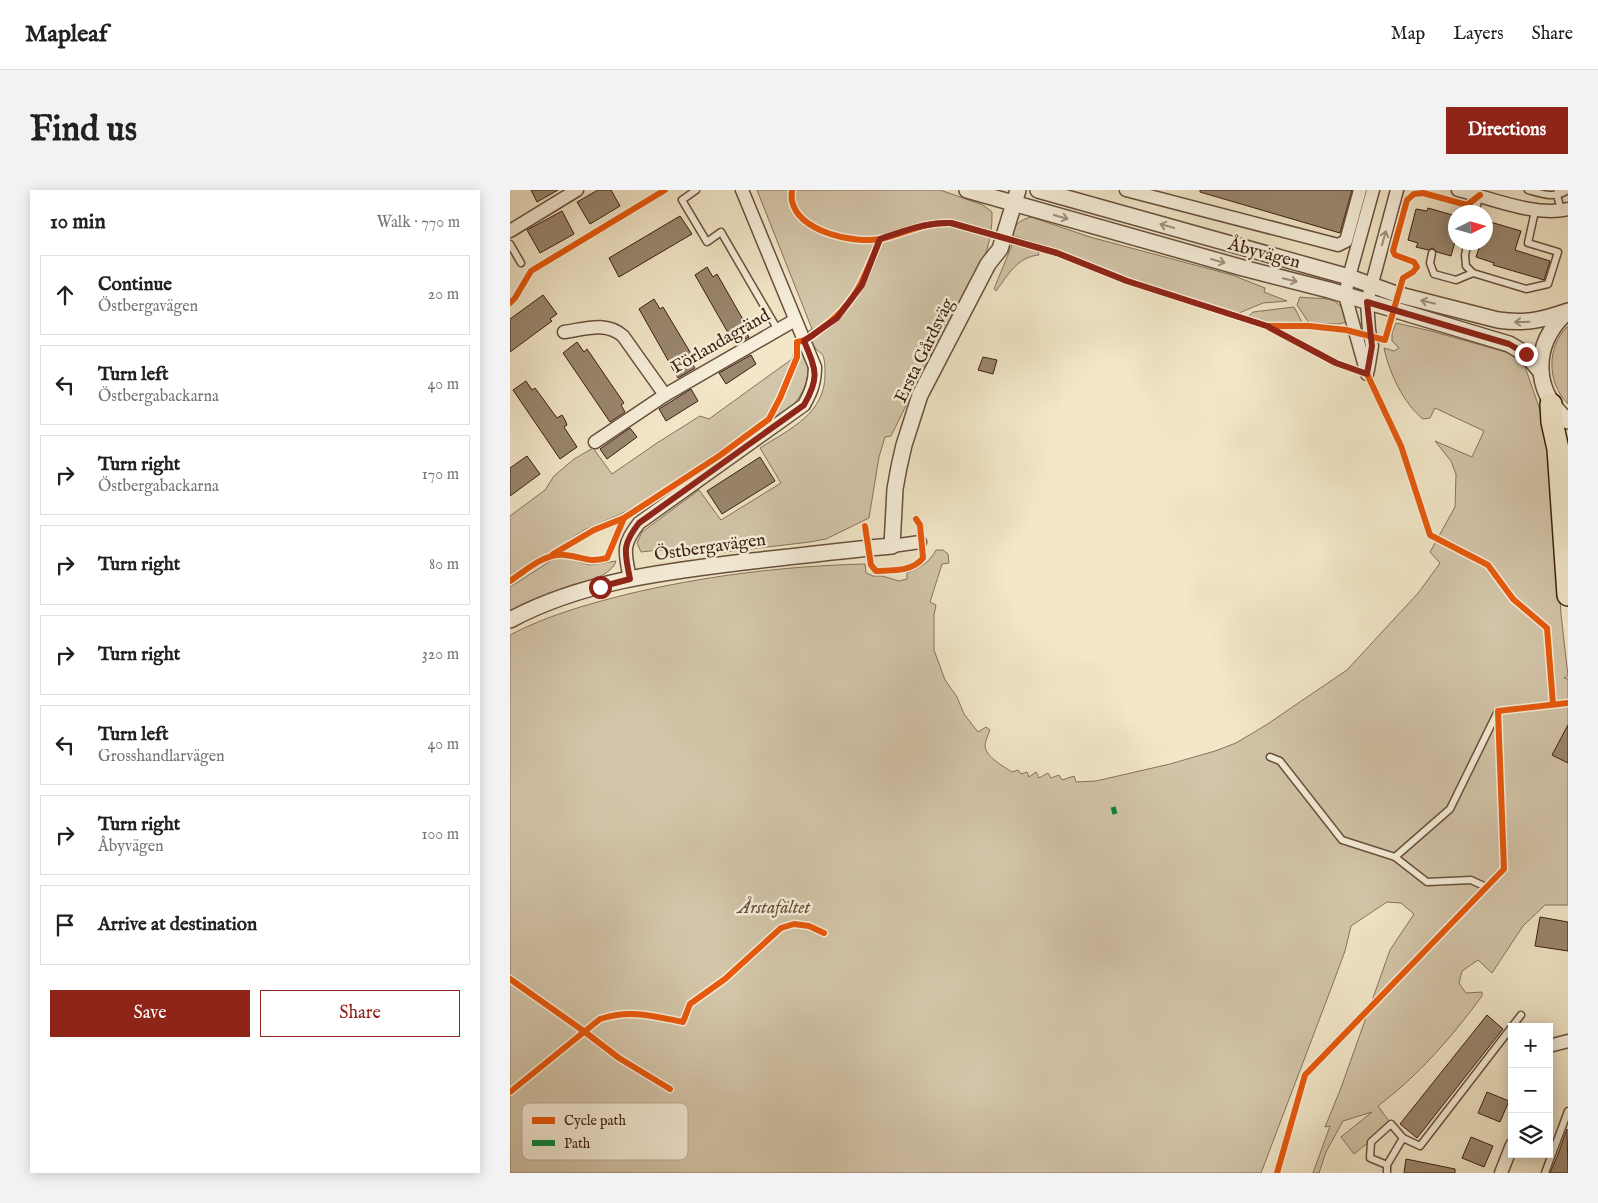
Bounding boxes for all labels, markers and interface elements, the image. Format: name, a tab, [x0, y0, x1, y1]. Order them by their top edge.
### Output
text: Mapleaf	[25, 19, 107, 50]
text: Map	[1391, 23, 1425, 46]
text: Layers	[1453, 23, 1504, 46]
text: Share	[1532, 23, 1573, 46]
button: Directions	[1446, 107, 1568, 154]
text: Find us	[30, 108, 137, 153]
north arrow	[1448, 205, 1493, 250]
text: 10 min	[50, 209, 106, 236]
text: Walk · 770 m	[377, 213, 460, 233]
one-way arrow	[1053, 213, 1069, 223]
one-way arrow	[1159, 221, 1175, 231]
one-way arrow	[1380, 230, 1389, 246]
street label: Åbyvägen	[1224, 231, 1304, 275]
one-way arrow	[1209, 257, 1225, 266]
text: Continue	[98, 273, 172, 297]
one-way arrow	[1281, 276, 1297, 285]
icon: ahead	[51, 281, 79, 309]
text: 20 m	[428, 285, 459, 305]
street label: Ersta Gårdsväg	[890, 295, 960, 407]
text: Östbergavägen	[98, 297, 198, 317]
one-way arrow	[1421, 297, 1437, 306]
street label: Förlandagränd	[667, 304, 775, 380]
one-way arrow	[1514, 317, 1530, 327]
route end	[1515, 343, 1538, 366]
text: Turn left	[98, 363, 169, 387]
icon: left	[51, 371, 79, 399]
text: 40 m	[427, 375, 459, 395]
text: Östbergabackarna	[98, 387, 219, 407]
text: Turn right	[98, 453, 180, 477]
icon: right	[51, 461, 79, 489]
text: 170 m	[422, 465, 459, 485]
text: Östbergabackarna	[98, 477, 219, 497]
street label: Östbergavägen	[653, 528, 768, 567]
icon: right	[51, 551, 79, 579]
text: Turn right	[98, 553, 180, 577]
text: 80 m	[429, 555, 459, 575]
route start	[589, 576, 612, 599]
icon: right	[51, 641, 79, 669]
text: Turn right	[98, 643, 180, 667]
text: 320 m	[422, 645, 459, 665]
text: Turn left	[98, 723, 169, 747]
icon: left	[51, 731, 79, 759]
text: 40 m	[427, 735, 459, 755]
text: Grosshandlarvägen	[98, 747, 225, 767]
text: Turn right	[98, 813, 180, 837]
icon: right	[51, 821, 79, 849]
text: 100 m	[422, 825, 459, 845]
text: Åbyvägen	[98, 837, 164, 857]
park label: Årstafältet	[736, 896, 811, 920]
icon: arrive	[51, 911, 79, 939]
text: Arrive at destination	[98, 913, 257, 937]
button: Save	[50, 990, 250, 1037]
button: Share	[260, 990, 460, 1037]
map controls	[1508, 1023, 1553, 1158]
button: +	[1508, 1023, 1553, 1068]
button: −	[1508, 1068, 1553, 1113]
legend	[522, 1103, 688, 1160]
text: Cycle path	[564, 1112, 626, 1130]
button: layers	[1508, 1113, 1553, 1158]
text: Path	[564, 1135, 591, 1153]

